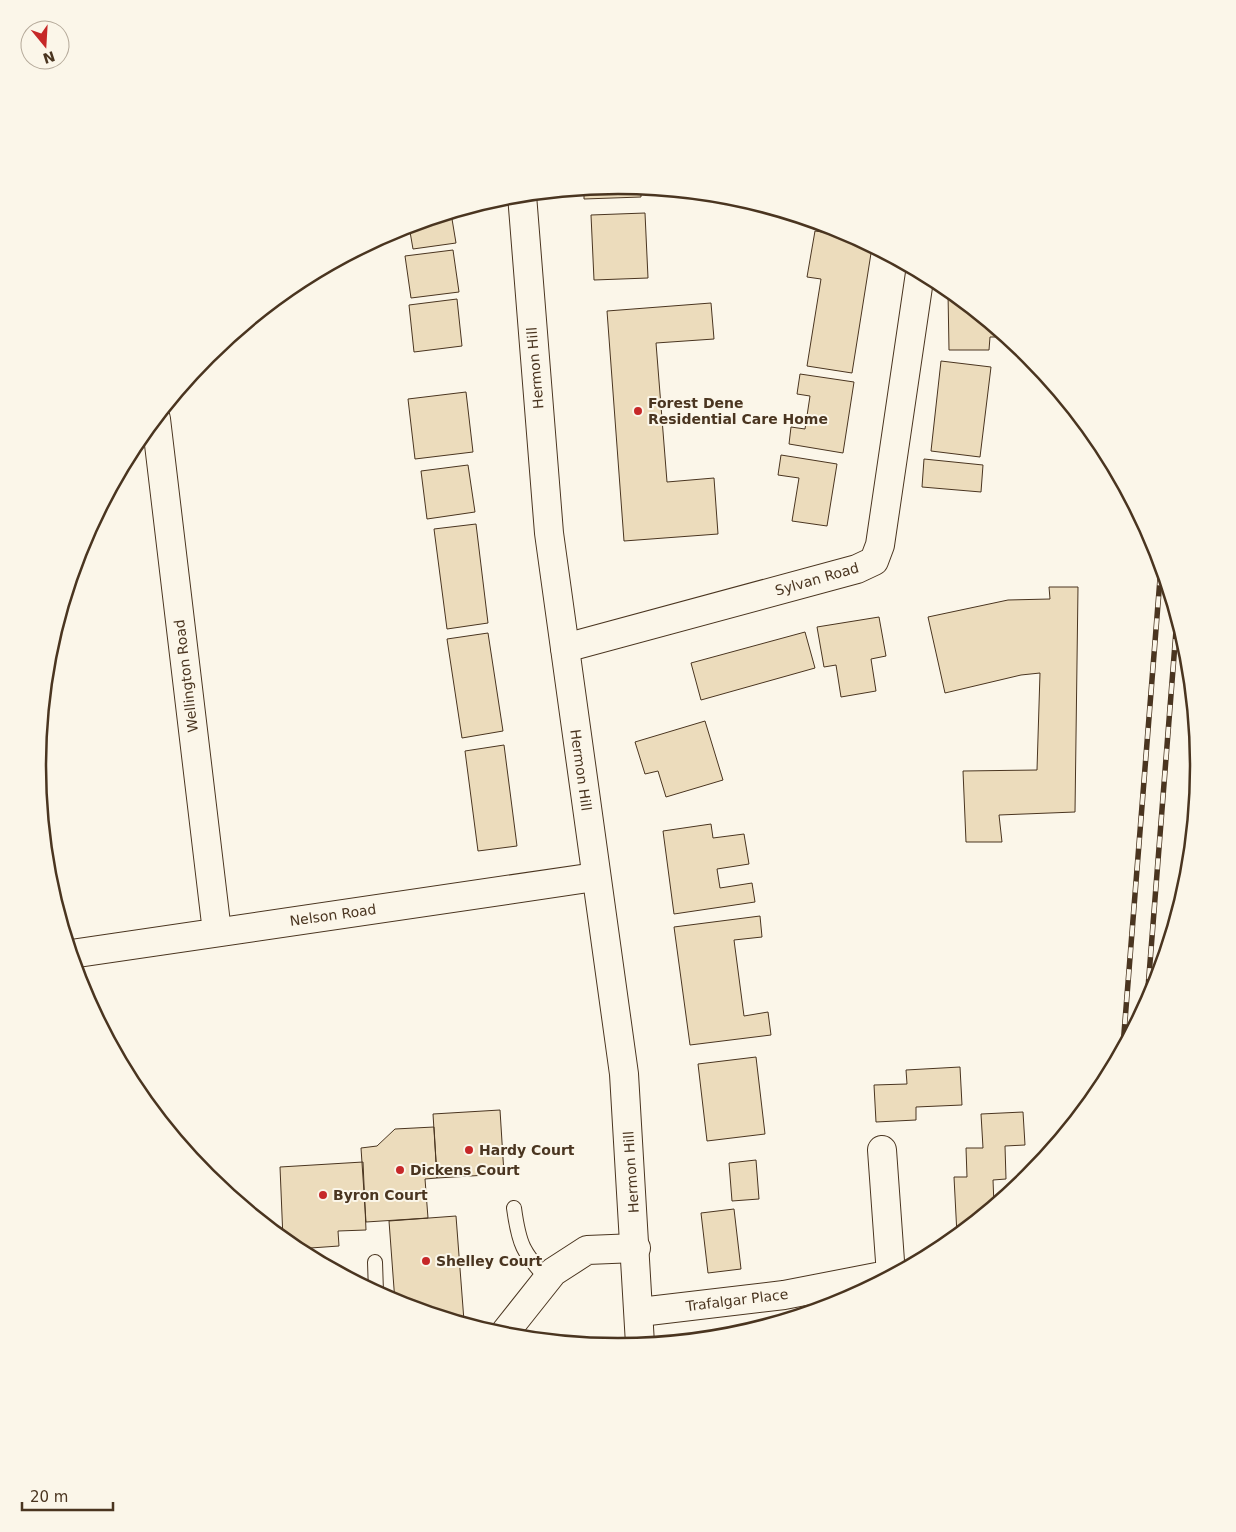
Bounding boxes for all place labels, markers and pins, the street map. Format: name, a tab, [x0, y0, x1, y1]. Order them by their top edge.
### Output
place label: Forest Dene Residential Care Home	[648, 395, 828, 427]
marker: Forest Dene Residential Care Home	[632, 405, 644, 417]
place label: Hardy Court	[479, 1142, 575, 1158]
marker: Hardy Court	[463, 1144, 475, 1156]
place label: Dickens Court	[410, 1162, 520, 1178]
marker: Dickens Court	[394, 1164, 406, 1176]
place label: Byron Court	[333, 1187, 428, 1203]
marker: Byron Court	[317, 1189, 329, 1201]
place label: Shelley Court	[436, 1253, 542, 1269]
marker: Shelley Court	[420, 1255, 432, 1267]

